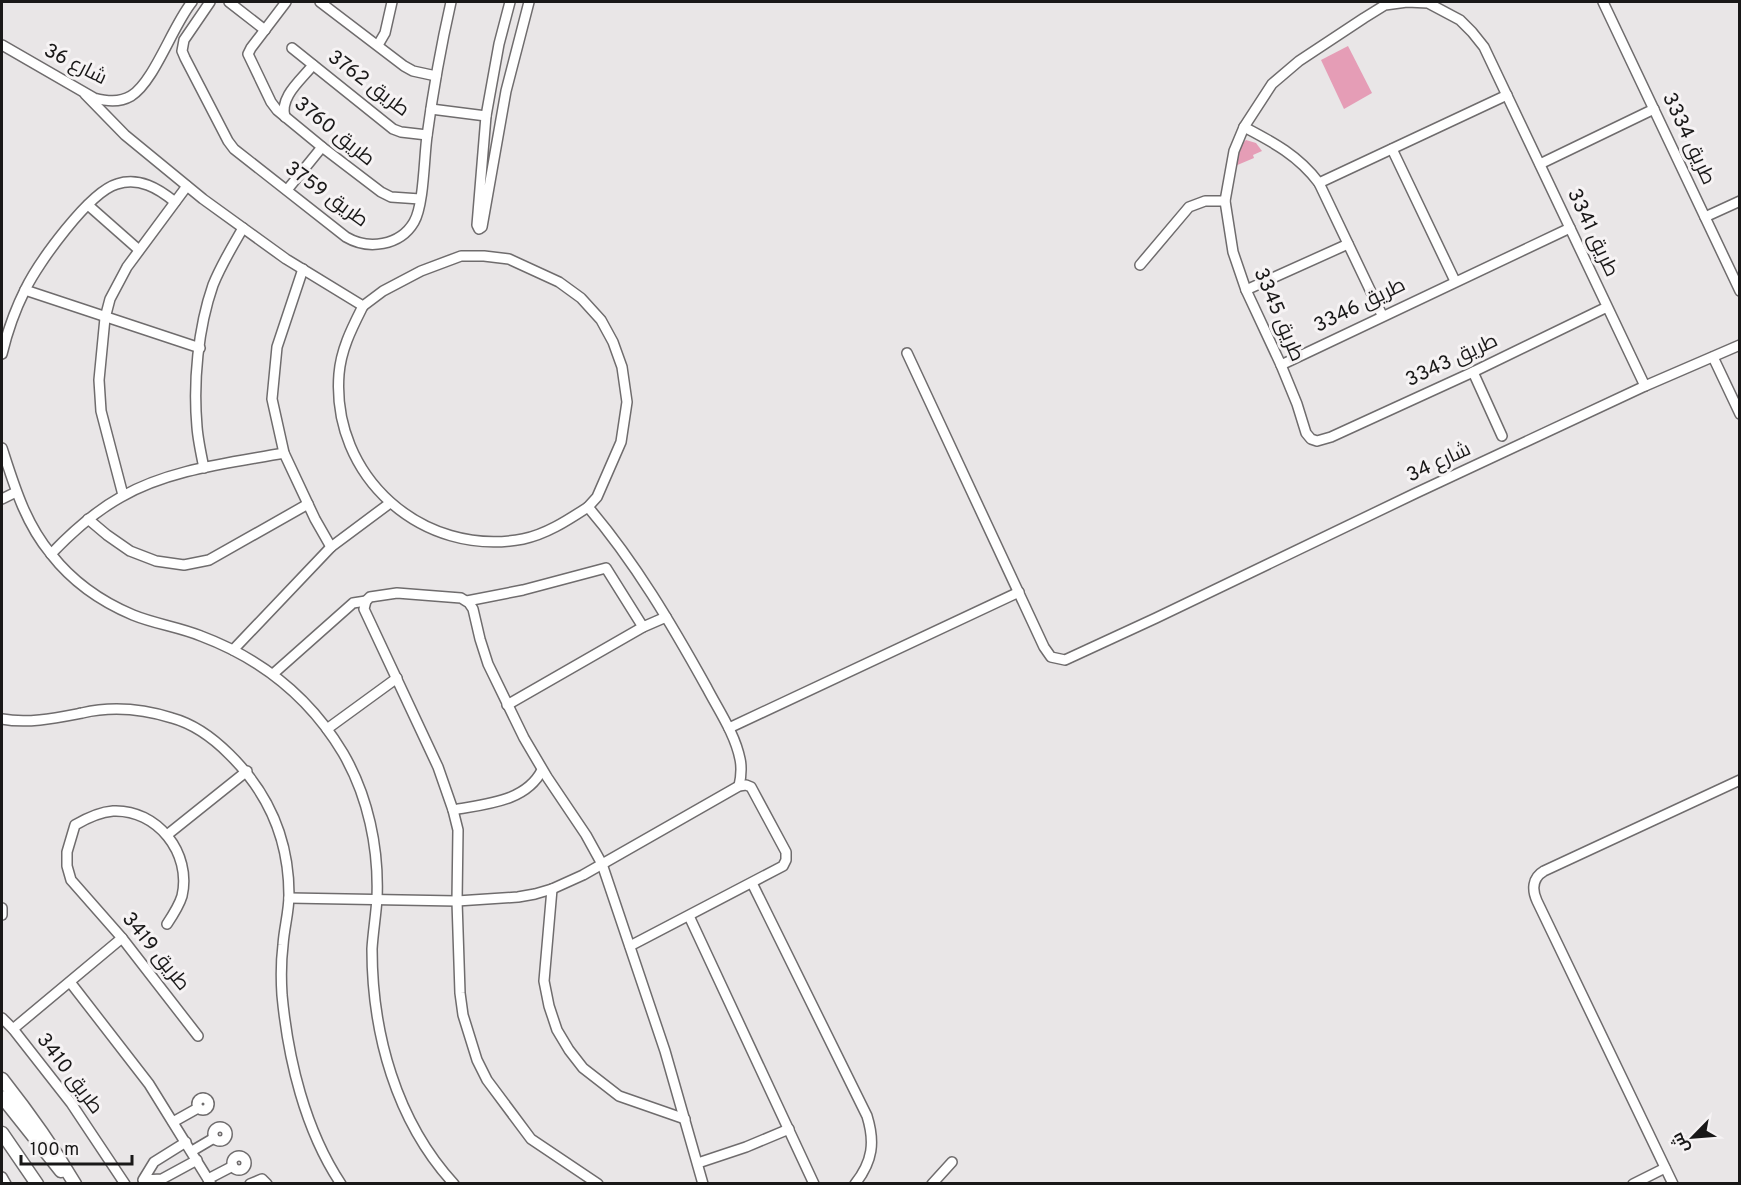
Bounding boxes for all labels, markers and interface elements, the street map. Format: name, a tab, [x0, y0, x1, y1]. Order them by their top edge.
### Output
street label: شارع 36	[39, 38, 111, 92]
street label: طريق 3762	[322, 45, 414, 123]
street label: طريق 3334	[1655, 89, 1721, 189]
street label: طريق 3760	[288, 92, 380, 172]
street label: طريق 3759	[279, 156, 373, 234]
street label: طريق 3341	[1560, 185, 1624, 281]
street label: طريق 3345	[1247, 264, 1309, 366]
street label: طريق 3346	[1310, 273, 1410, 339]
street label: طريق 3343	[1402, 328, 1502, 394]
street label: شارع 34	[1403, 437, 1475, 489]
street label: طريق 3419	[115, 907, 195, 997]
street label: طريق 3410	[30, 1028, 108, 1120]
north arrow	[1663, 1107, 1723, 1167]
scale bar	[21, 1128, 132, 1166]
text: ش	[1668, 1129, 1695, 1156]
text: 100 m	[30, 1139, 79, 1162]

